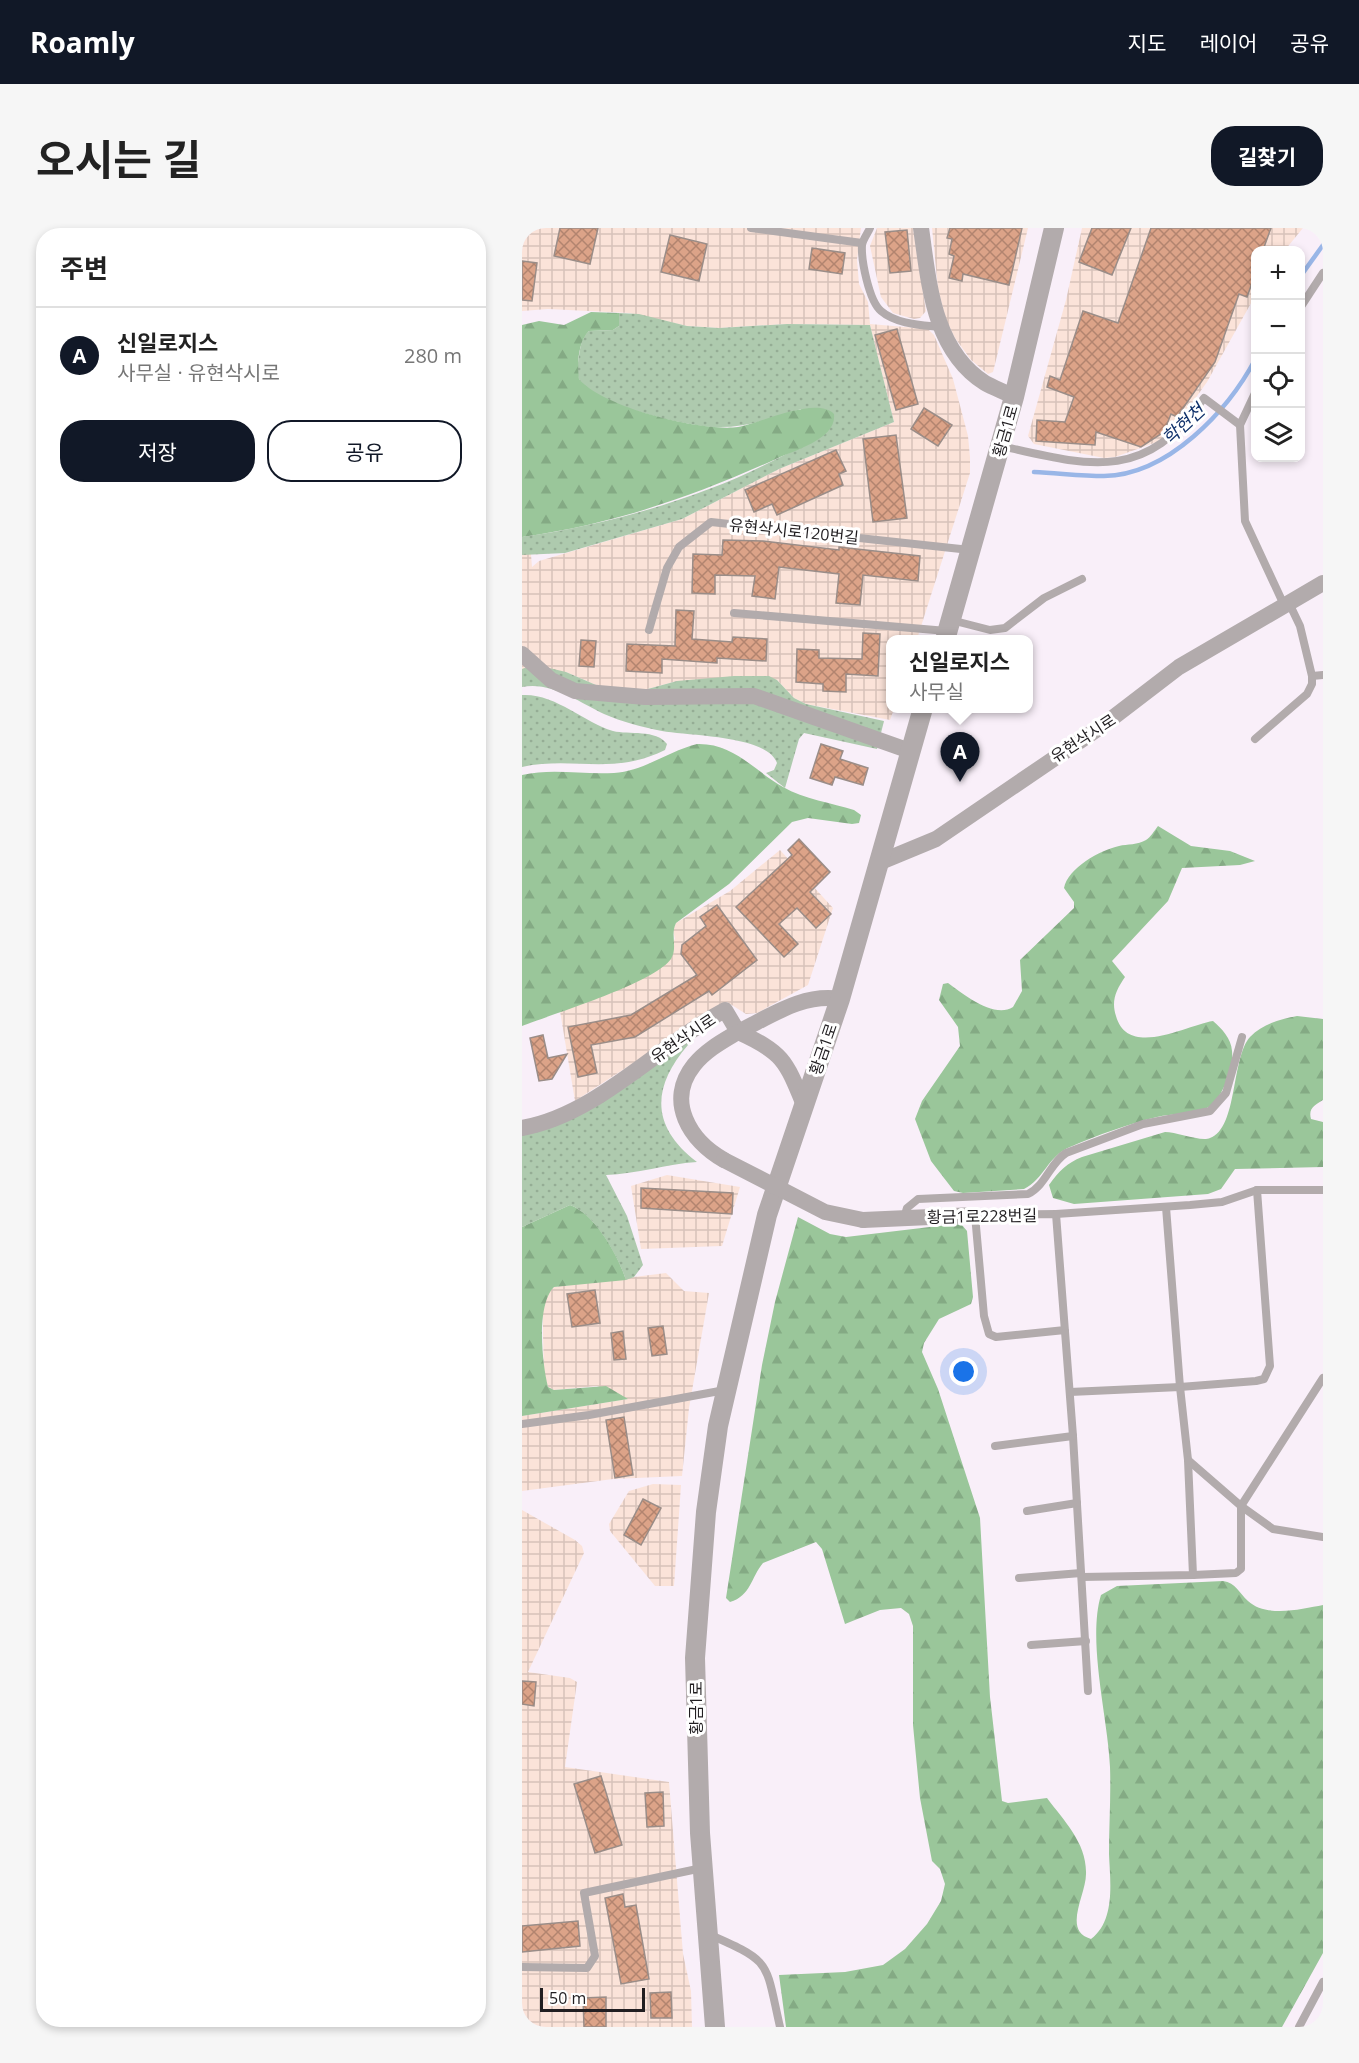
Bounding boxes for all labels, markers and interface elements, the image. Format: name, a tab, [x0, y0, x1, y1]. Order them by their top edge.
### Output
text: Roamly	[30, 23, 135, 61]
text: 지도	[1128, 29, 1166, 57]
text: 레이어	[1199, 29, 1257, 57]
text: 공유	[1290, 29, 1329, 57]
button: 길찾기	[1211, 126, 1323, 186]
text: 오시는 길	[36, 130, 201, 187]
map controls	[1251, 246, 1305, 462]
button: +	[1251, 246, 1305, 300]
text: 주변	[60, 250, 108, 286]
button: −	[1251, 300, 1305, 354]
text: 신일로지스	[117, 327, 218, 357]
text: A	[73, 342, 86, 369]
text: 280 m	[404, 342, 462, 369]
button: locate	[1251, 354, 1305, 408]
text: 사무실 · 유현삭시로	[117, 359, 280, 386]
water label: 학현천	[1157, 397, 1211, 450]
street label: 황금1로	[987, 402, 1023, 460]
button: layers	[1251, 408, 1305, 462]
button: 저장	[60, 420, 255, 482]
button: 공유	[267, 420, 462, 482]
street label: 유현삭시로120번길	[728, 513, 860, 549]
popup	[886, 635, 1033, 713]
text: 신일로지스	[909, 646, 1010, 676]
text: 사무실	[909, 678, 964, 705]
street label: 유현삭시로	[1046, 709, 1120, 767]
pin: A	[940, 732, 980, 782]
street label: 유현삭시로	[646, 1008, 720, 1068]
street label: 황금1로	[804, 1020, 842, 1078]
street label: 황금1로228번길	[927, 1204, 1037, 1228]
your location	[949, 1357, 978, 1386]
street label: 황금1로	[685, 1681, 707, 1735]
scale bar	[540, 1985, 645, 2012]
text: 50 m	[549, 1987, 586, 2009]

